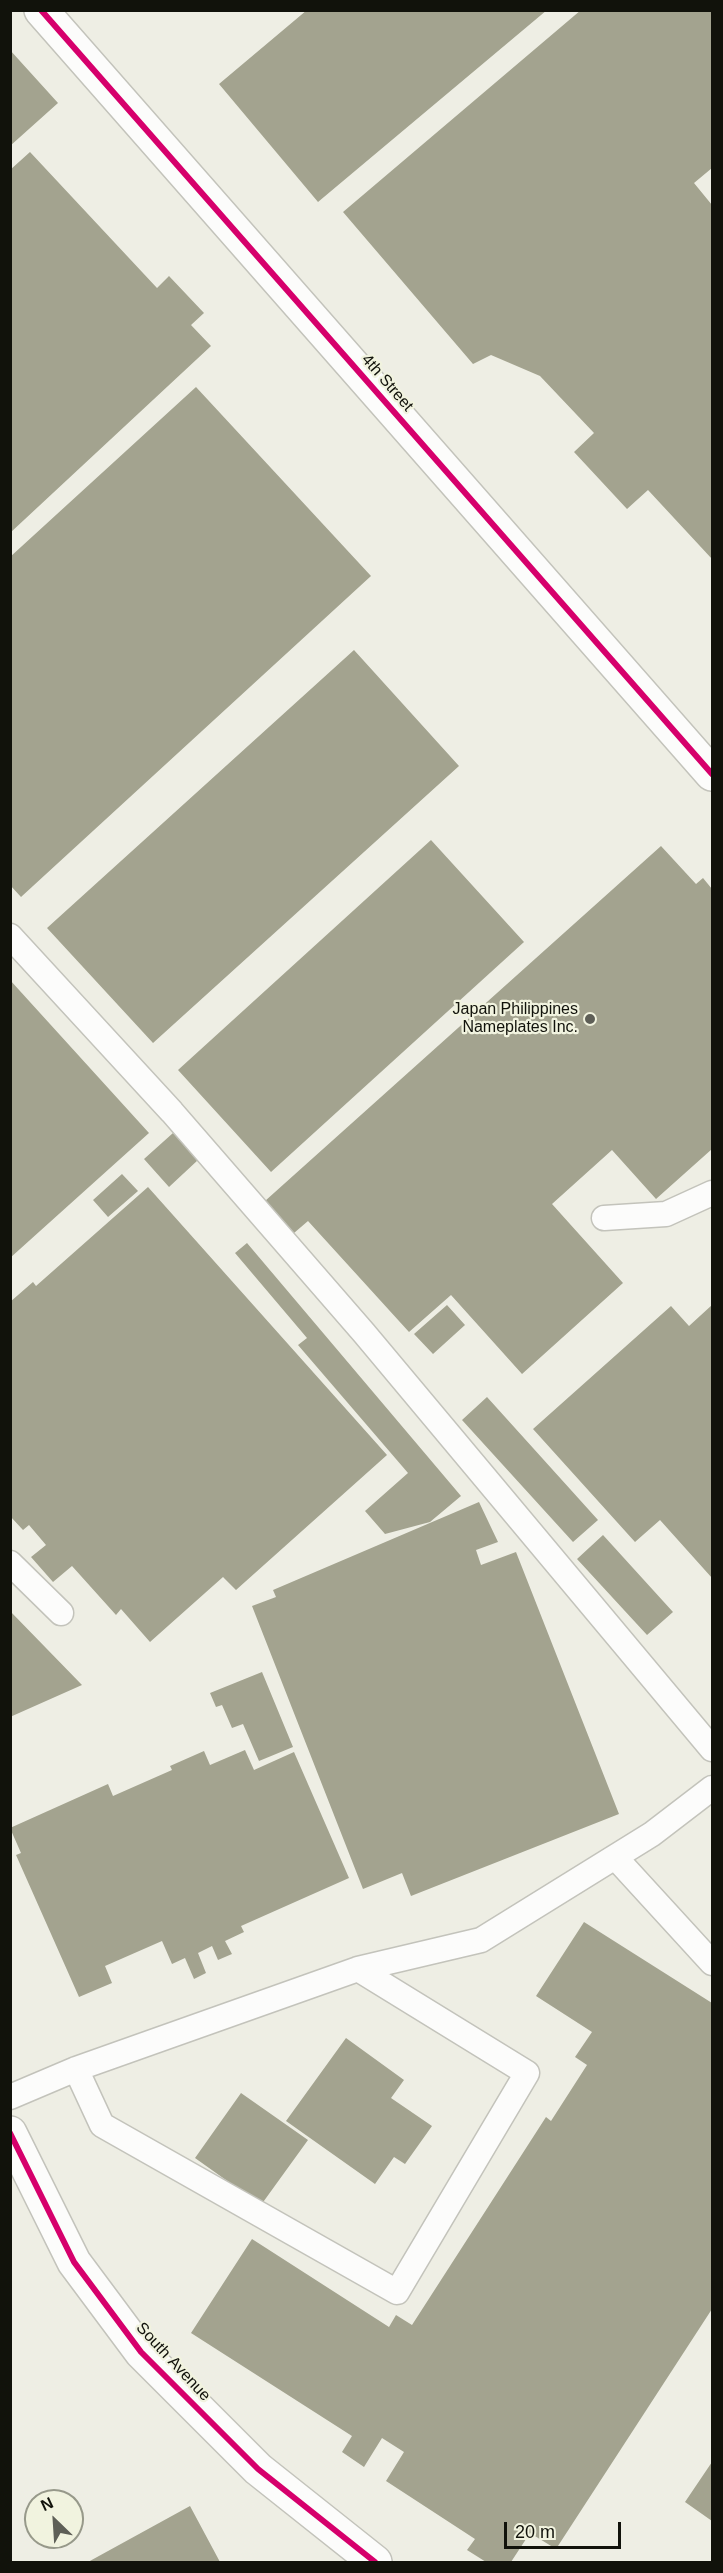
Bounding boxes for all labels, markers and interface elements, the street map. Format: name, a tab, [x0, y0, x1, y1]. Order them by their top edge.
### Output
street label: 4th Street	[357, 351, 417, 415]
place label: Japan Philippines Nameplates Inc.	[453, 1000, 578, 1038]
marker: Japan Philippines Nameplates Inc.	[583, 1012, 597, 1026]
street label: South Avenue	[132, 2319, 214, 2405]
north arrow	[24, 2489, 84, 2549]
text: N	[38, 2494, 56, 2514]
scale bar	[507, 2510, 624, 2548]
text: 20 m	[515, 2522, 555, 2542]

